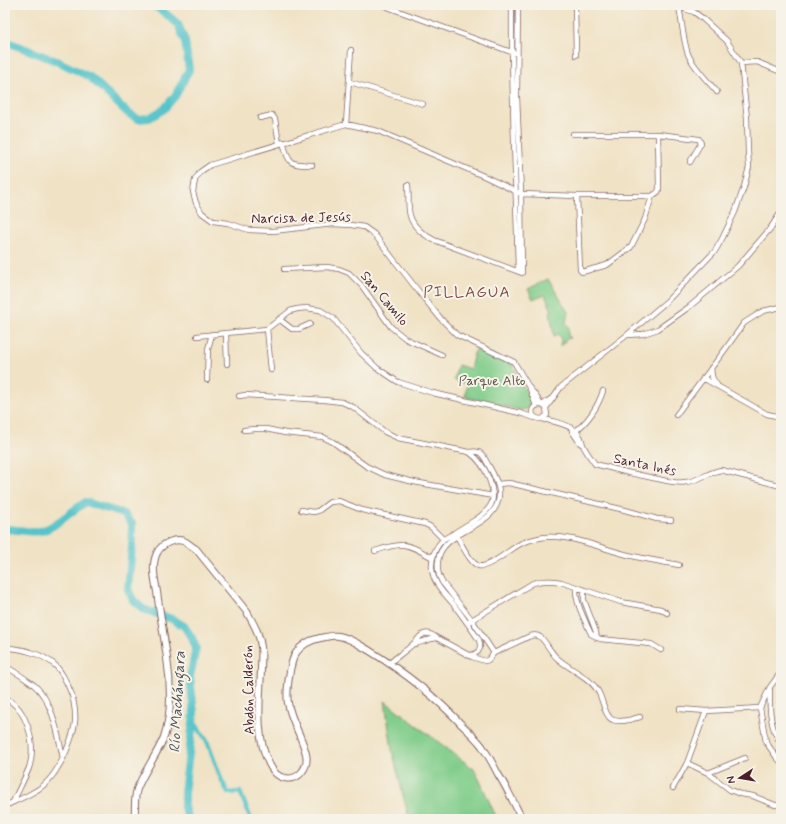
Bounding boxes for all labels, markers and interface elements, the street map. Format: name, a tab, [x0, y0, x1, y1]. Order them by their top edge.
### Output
street label: Narcisa de Jesús	[251, 208, 351, 228]
street label: San Camilo	[356, 267, 412, 330]
district label: PILLAGUA	[423, 282, 511, 303]
park label: Parque Alto	[459, 372, 526, 390]
street label: Santa Inés	[612, 450, 678, 480]
street label: Abdón Calderón	[239, 645, 259, 735]
water label: Río Machángara	[165, 650, 193, 754]
north arrow	[720, 758, 760, 798]
text: N	[724, 775, 739, 785]

